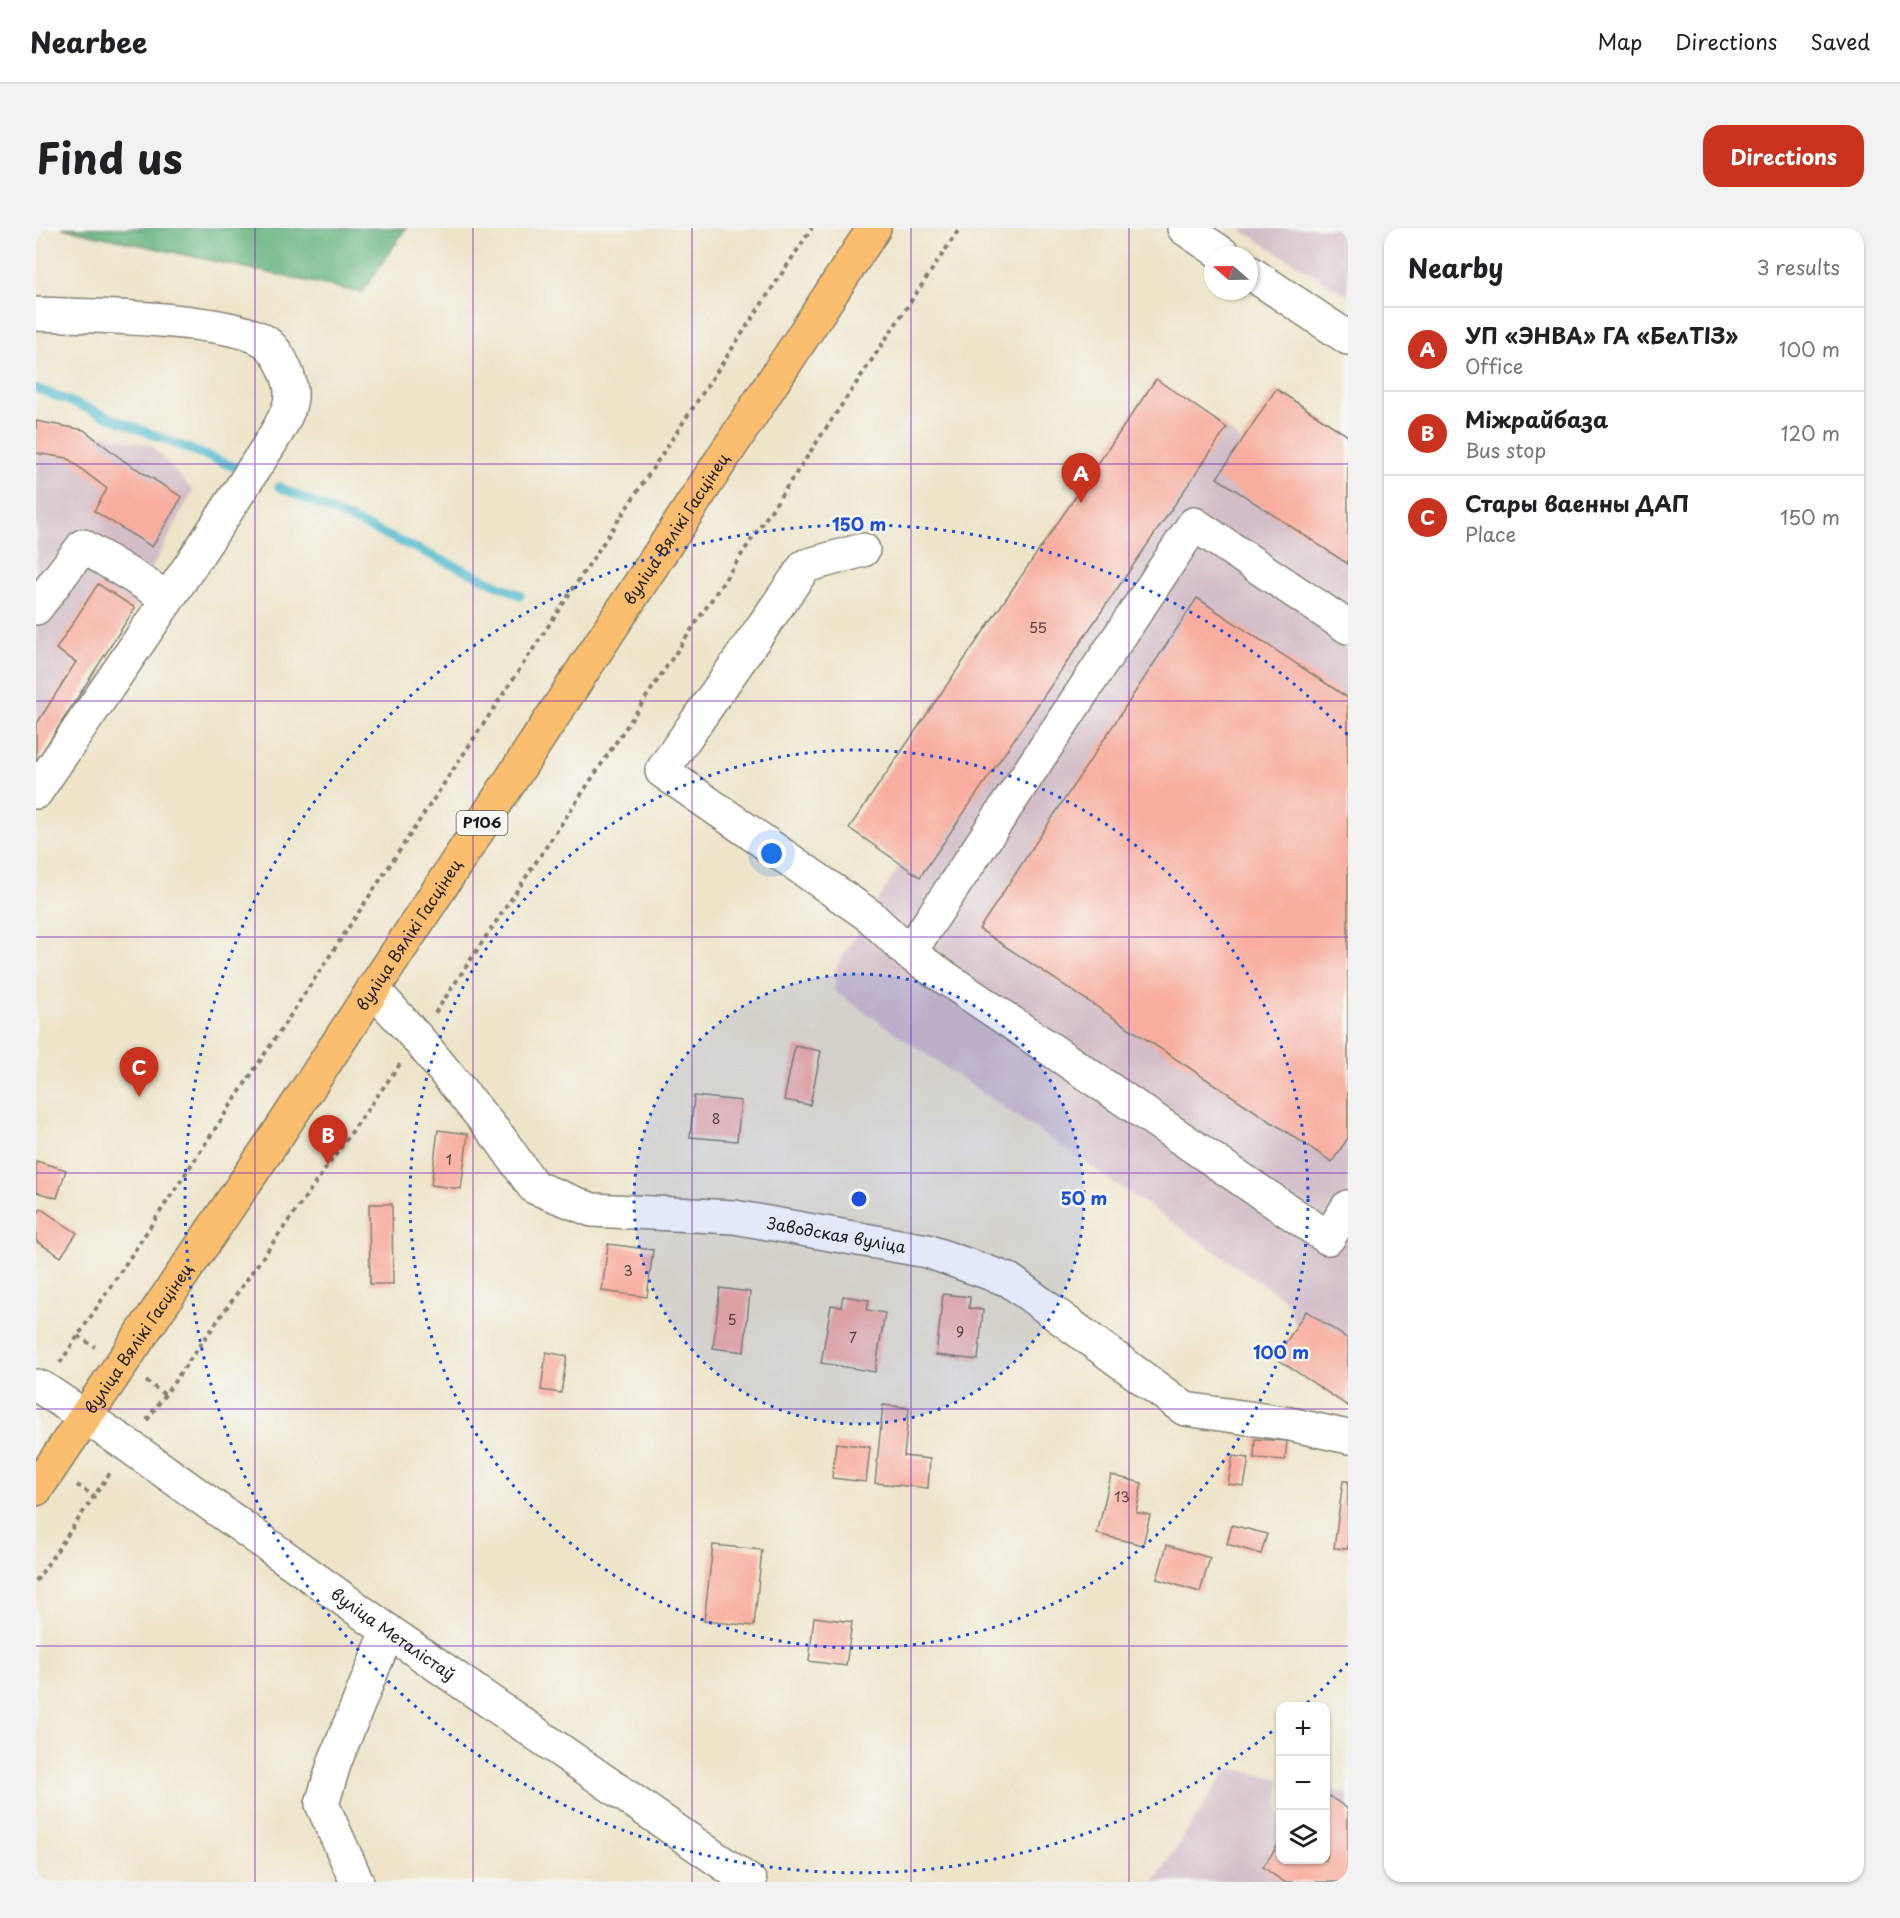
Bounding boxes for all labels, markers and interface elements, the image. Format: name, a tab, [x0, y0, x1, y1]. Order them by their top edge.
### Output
text: Nearbee	[30, 20, 147, 63]
text: Map	[1597, 25, 1642, 57]
text: Directions	[1675, 25, 1777, 57]
text: Saved	[1810, 25, 1870, 57]
text: Find us	[36, 125, 183, 188]
button: Directions	[1703, 125, 1864, 187]
north arrow	[1204, 246, 1258, 300]
text: Nearby	[1408, 248, 1503, 287]
text: 3 results	[1757, 252, 1840, 282]
text: УП «ЭНВА» ГА «БелТІЗ»	[1465, 318, 1738, 351]
text: A	[1420, 334, 1435, 364]
text: 100 m	[1779, 334, 1840, 364]
text: Office	[1465, 351, 1523, 381]
text: Міжрайбаза	[1465, 402, 1608, 435]
text: B	[1421, 418, 1434, 448]
text: 120 m	[1781, 418, 1840, 448]
text: Bus stop	[1465, 435, 1546, 465]
street label: вуліца Вялікі Гасцінец	[617, 448, 734, 609]
pin: A	[1062, 454, 1100, 503]
text: Стары ваенны ДАП	[1465, 486, 1689, 519]
text: C	[1420, 502, 1435, 532]
text: 150 m	[1780, 502, 1840, 532]
text: 150 m	[832, 510, 886, 537]
text: Place	[1465, 519, 1516, 549]
house number: 55	[1029, 617, 1047, 638]
road number: Р106	[456, 811, 508, 835]
your location	[757, 839, 786, 868]
street label: вуліца Вялікі Гасцінец	[349, 854, 467, 1015]
pin: C	[120, 1048, 158, 1097]
house number: 8	[712, 1108, 720, 1129]
pin: B	[308, 1116, 348, 1165]
house number: 1	[446, 1149, 452, 1170]
text: 50 m	[1061, 1184, 1107, 1211]
centre of rings	[849, 1189, 869, 1209]
street label: Заводская вуліца	[765, 1210, 908, 1258]
street label: вуліца Вялікі Гасцінец	[78, 1258, 198, 1418]
house number: 3	[623, 1260, 633, 1281]
house number: 5	[727, 1309, 737, 1330]
house number: 9	[956, 1321, 964, 1342]
house number: 7	[849, 1327, 857, 1348]
text: 100 m	[1253, 1338, 1309, 1365]
house number: 13	[1114, 1486, 1130, 1507]
street label: вуліца Металістаў	[327, 1581, 461, 1685]
map controls	[1276, 1702, 1330, 1864]
button: +	[1276, 1702, 1330, 1756]
button: −	[1276, 1756, 1330, 1810]
button: layers	[1276, 1810, 1330, 1864]

